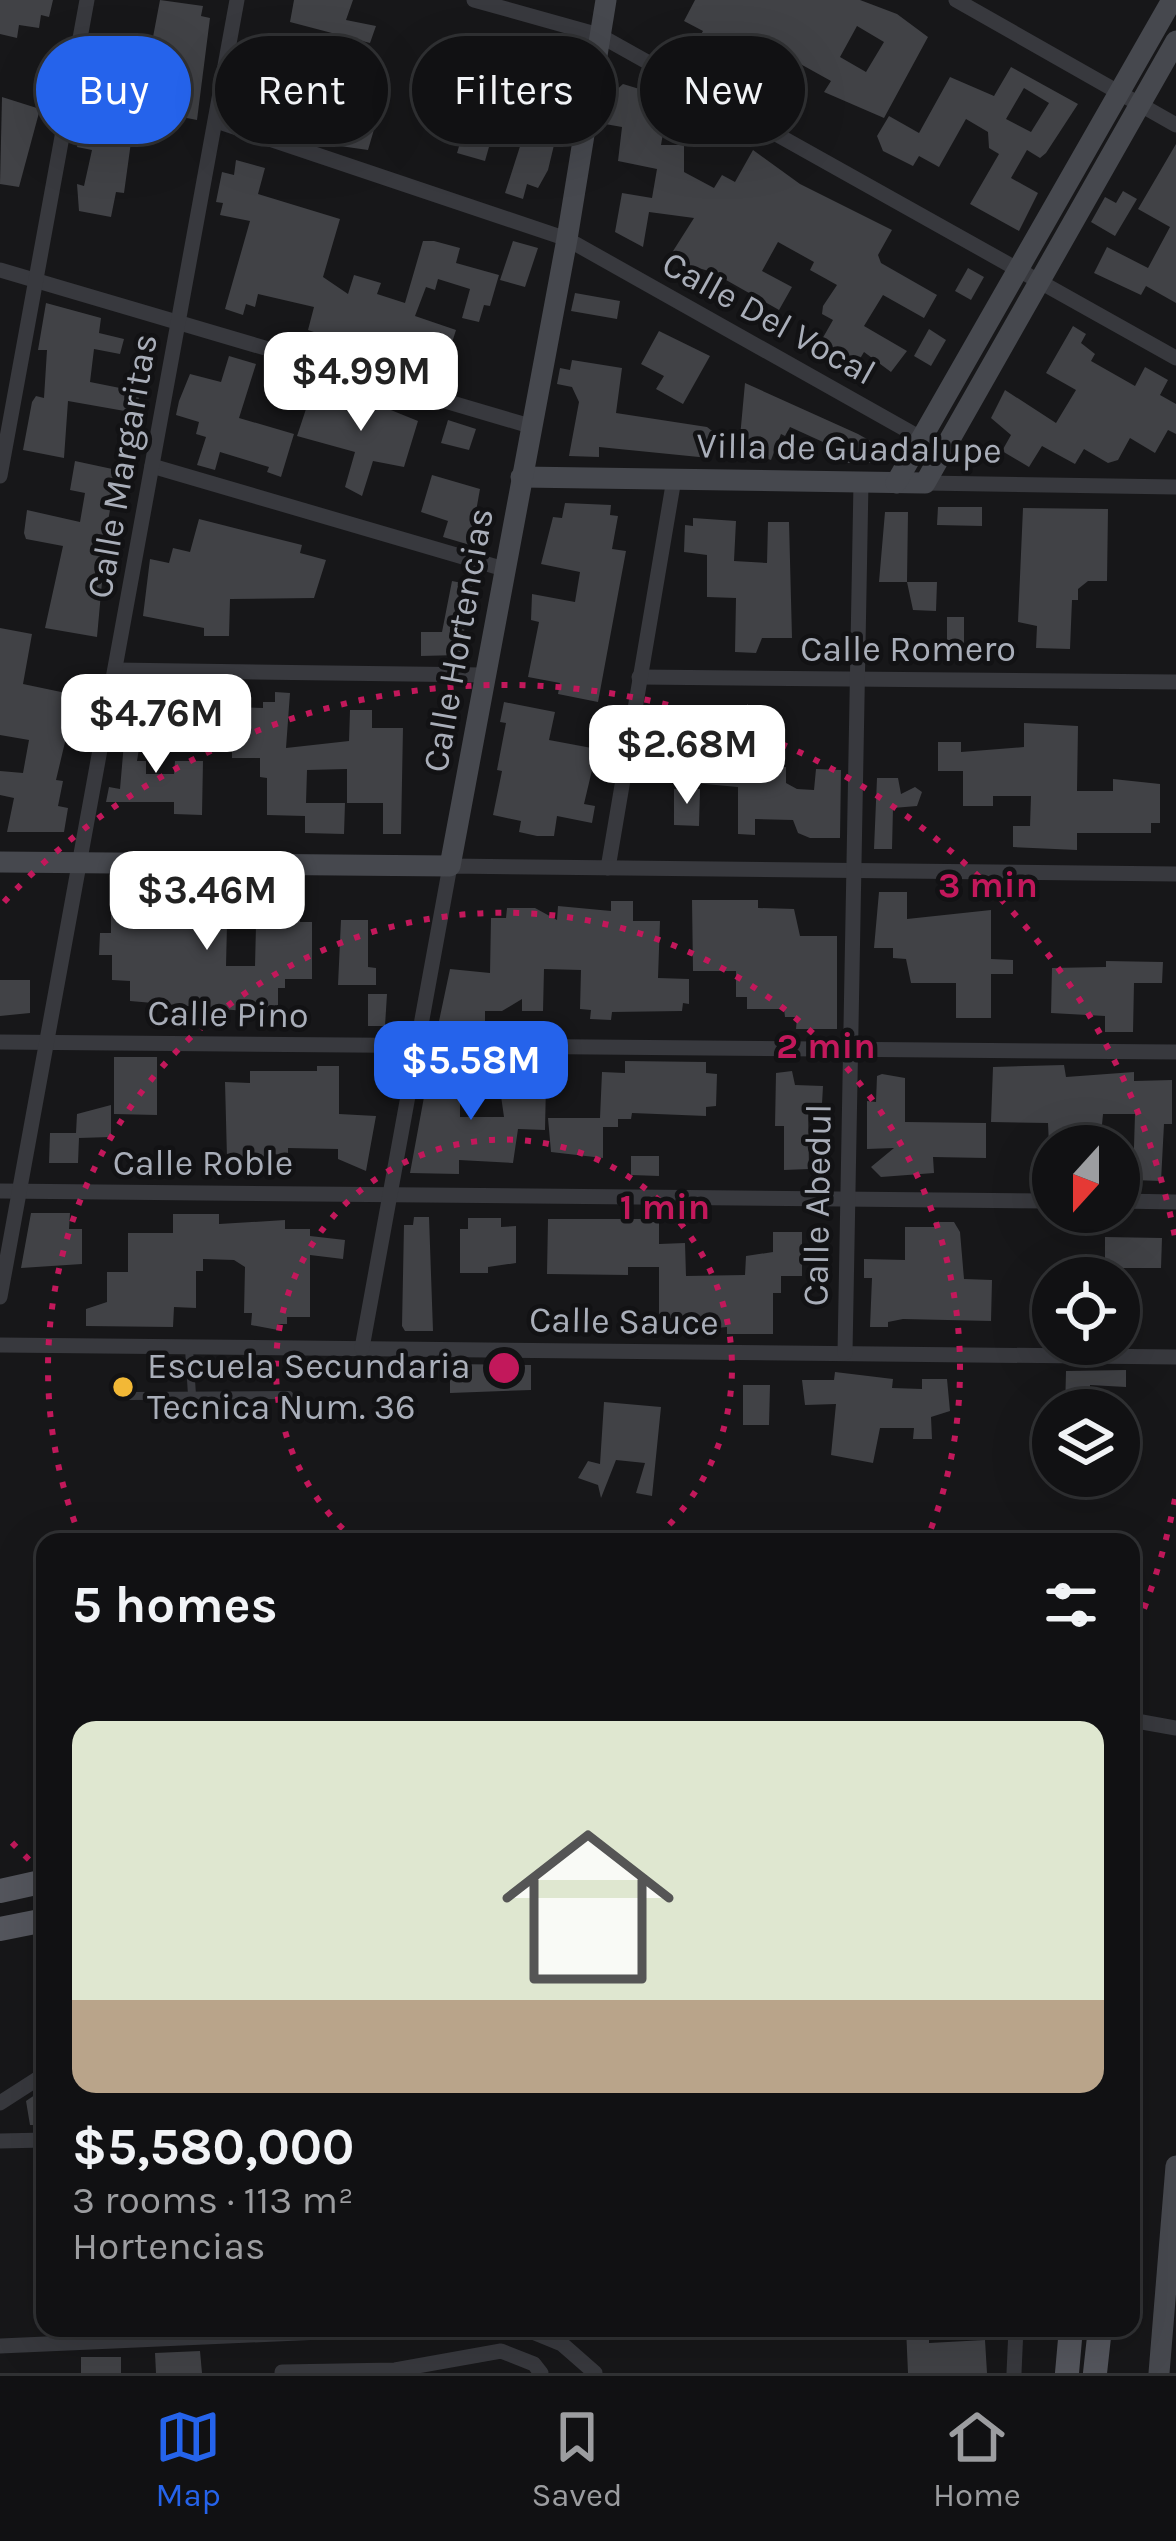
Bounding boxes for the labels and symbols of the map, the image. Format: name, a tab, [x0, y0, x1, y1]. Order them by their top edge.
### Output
street label: Calle Del Vocal	[655, 242, 883, 394]
street label: Calle Margaritas	[78, 330, 166, 602]
pin: $4.99M	[263, 332, 459, 434]
street label: Villa de Guadalupe	[696, 424, 1002, 472]
street label: Calle Hortencias	[414, 505, 502, 775]
street label: Calle Romero	[800, 628, 1016, 670]
pin: $4.76M	[58, 674, 254, 776]
pin: $2.68M	[589, 705, 785, 807]
pin: $3.46M	[109, 851, 305, 953]
text: 3 min	[938, 864, 1038, 906]
street label: Calle Pino	[147, 992, 309, 1036]
pin: $5.58M	[373, 1021, 569, 1123]
text: 2 min	[776, 1025, 876, 1067]
street label: Calle Abedul	[794, 1103, 840, 1307]
north arrow	[1032, 1125, 1140, 1233]
street label: Calle Roble	[113, 1142, 293, 1184]
text: 1 min	[620, 1186, 710, 1228]
street label: Calle Sauce	[529, 1298, 719, 1344]
place label: Escuela Secundaria Tecnica Num. 36	[147, 1345, 471, 1428]
centre of rings	[483, 1347, 525, 1389]
marker: Escuela Secundaria Tecnica Num. 36	[110, 1374, 136, 1400]

